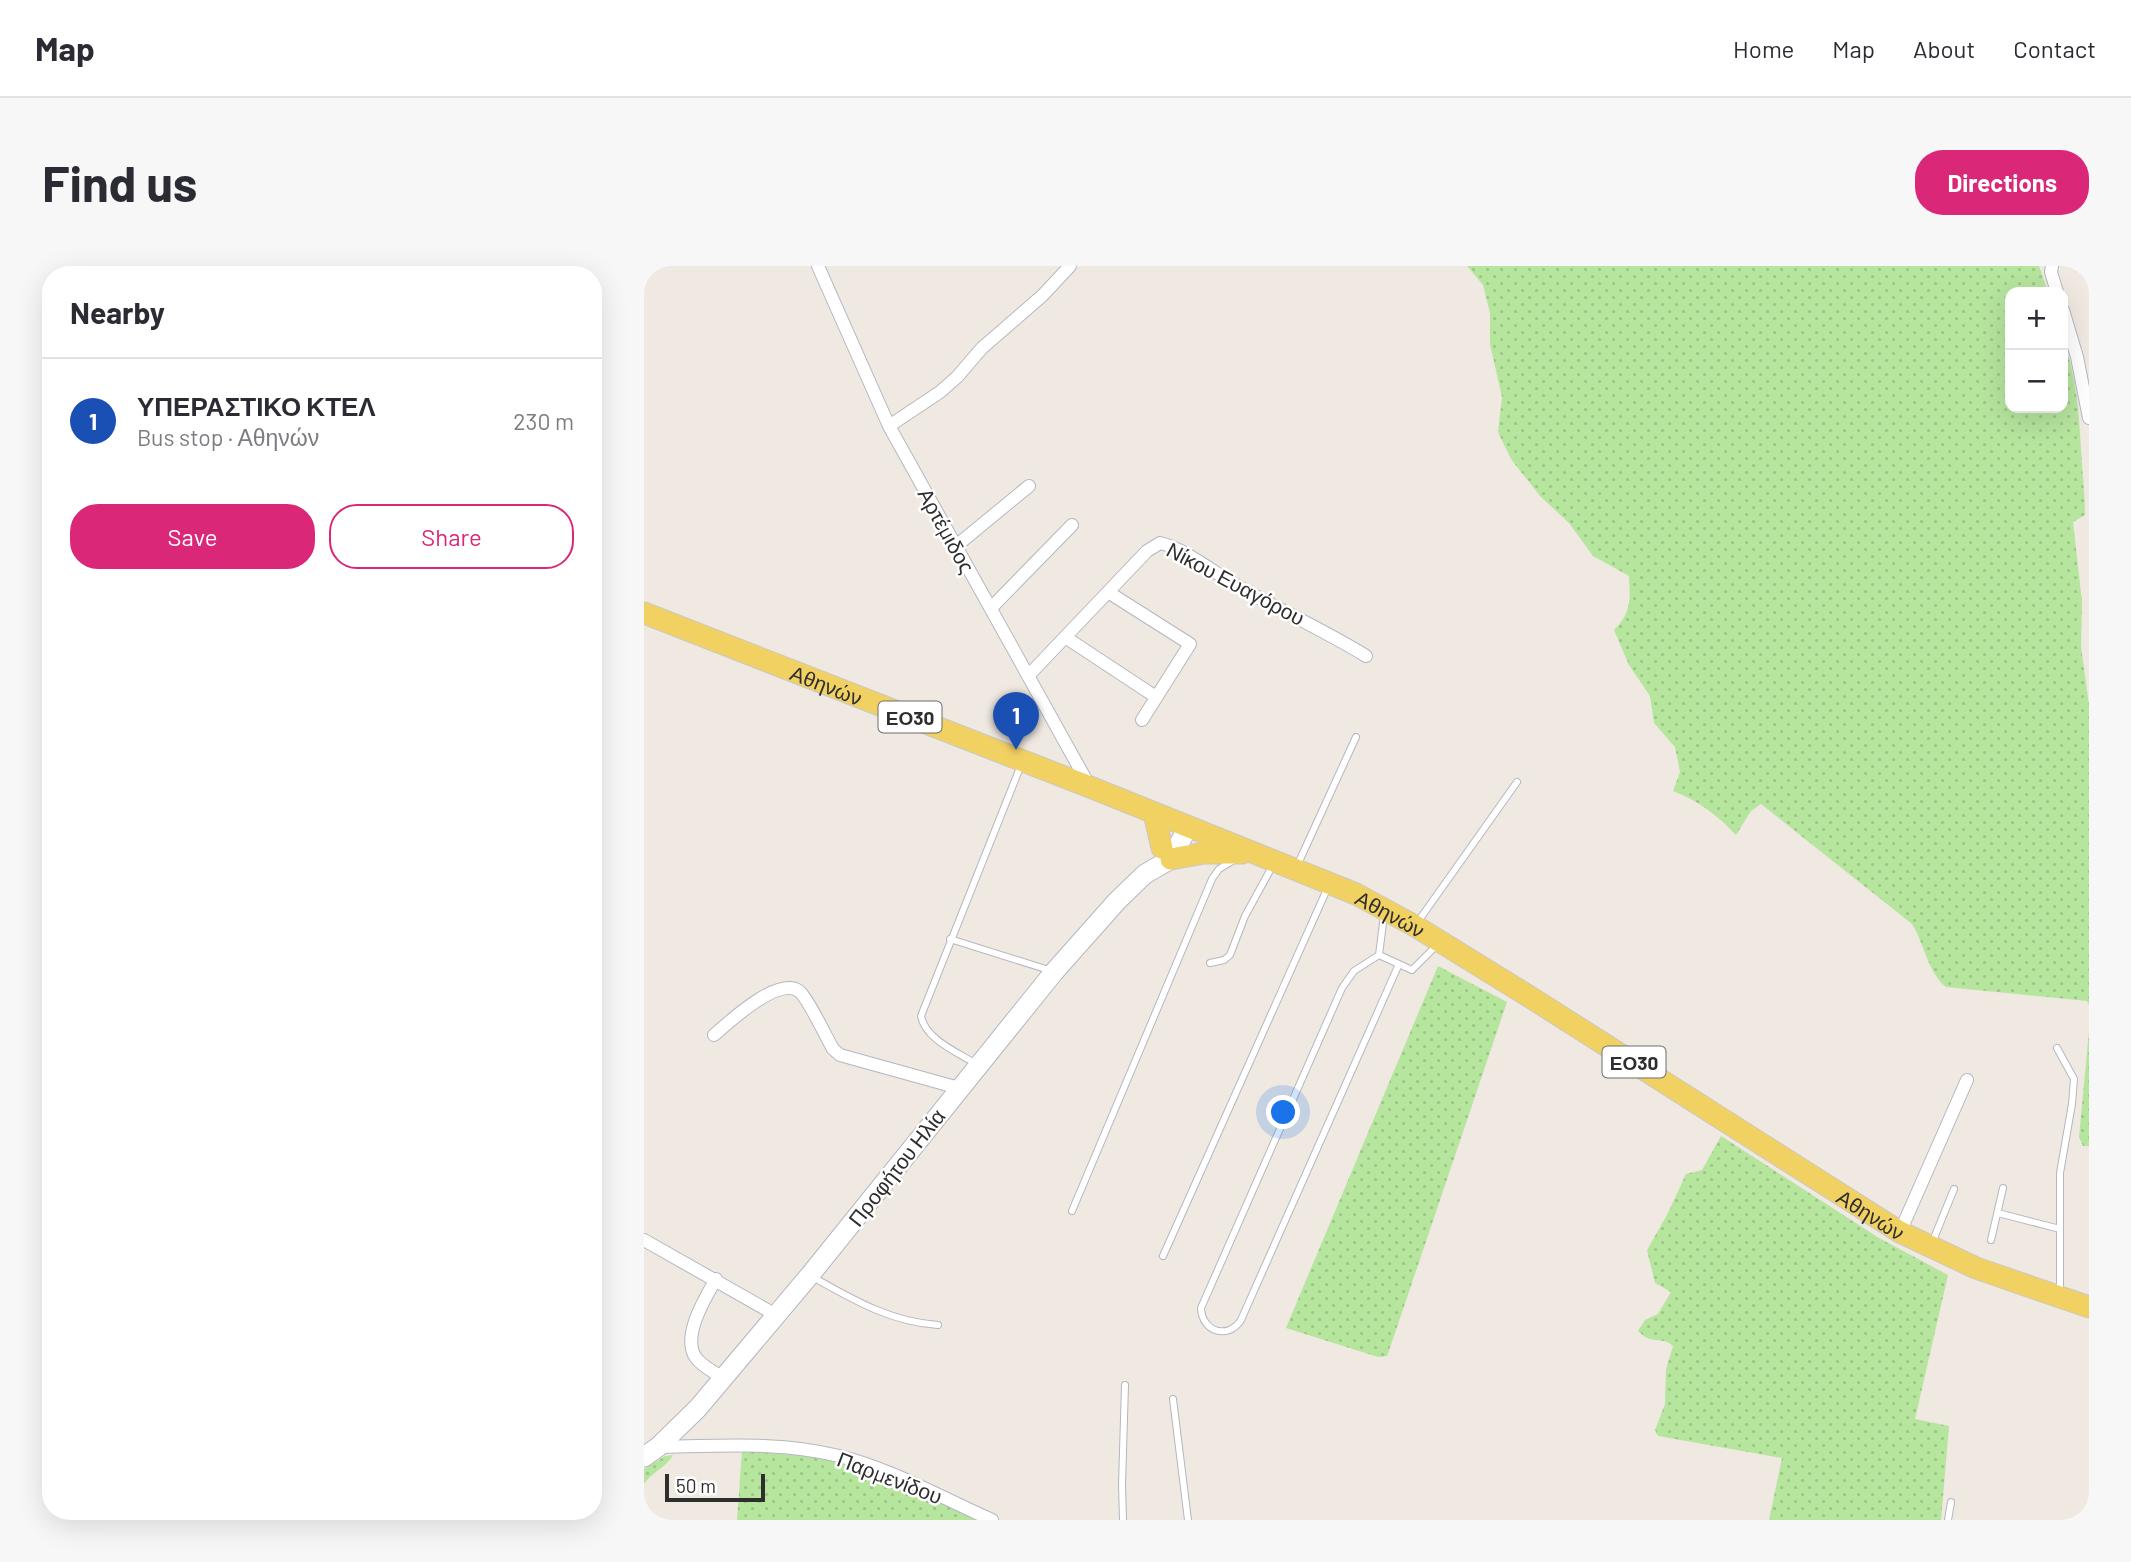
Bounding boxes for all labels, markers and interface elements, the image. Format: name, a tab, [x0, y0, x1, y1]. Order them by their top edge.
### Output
text: Map	[35, 28, 95, 68]
text: Home	[1733, 34, 1794, 63]
text: Map	[1832, 34, 1875, 63]
text: About	[1913, 34, 1975, 63]
text: Contact	[2013, 34, 2096, 63]
button: Directions	[1915, 150, 2089, 215]
text: Find us	[42, 153, 197, 212]
map controls	[2005, 287, 2068, 413]
button: +	[2005, 287, 2068, 350]
text: Nearby	[70, 294, 165, 330]
button: −	[2005, 350, 2068, 413]
text: ΥΠΕΡΑΣΤΙΚΟ ΚΤΕΛ	[137, 390, 376, 421]
text: 1	[89, 407, 97, 435]
text: 230 m	[513, 407, 574, 435]
text: Bus stop · Αθηνών	[137, 423, 319, 451]
street label: Αρτέμιδος	[914, 483, 980, 577]
button: Save	[70, 504, 315, 569]
button: Share	[329, 504, 574, 569]
street label: Νίκου Ευαγόρου	[1163, 536, 1309, 630]
street label: Αθηνών	[787, 659, 866, 709]
pin: 1	[993, 692, 1039, 750]
road number: ΕΟ30	[878, 702, 942, 732]
street label: Αθηνών	[1352, 884, 1430, 942]
road number: ΕΟ30	[1602, 1046, 1665, 1077]
your location	[1266, 1095, 1300, 1129]
street label: Προφήτου Ηλία	[842, 1103, 950, 1231]
street label: Αθηνών	[1833, 1183, 1910, 1244]
street label: Παρμενίδου	[834, 1446, 946, 1508]
scale bar	[665, 1471, 765, 1503]
text: 50 m	[676, 1474, 716, 1497]

